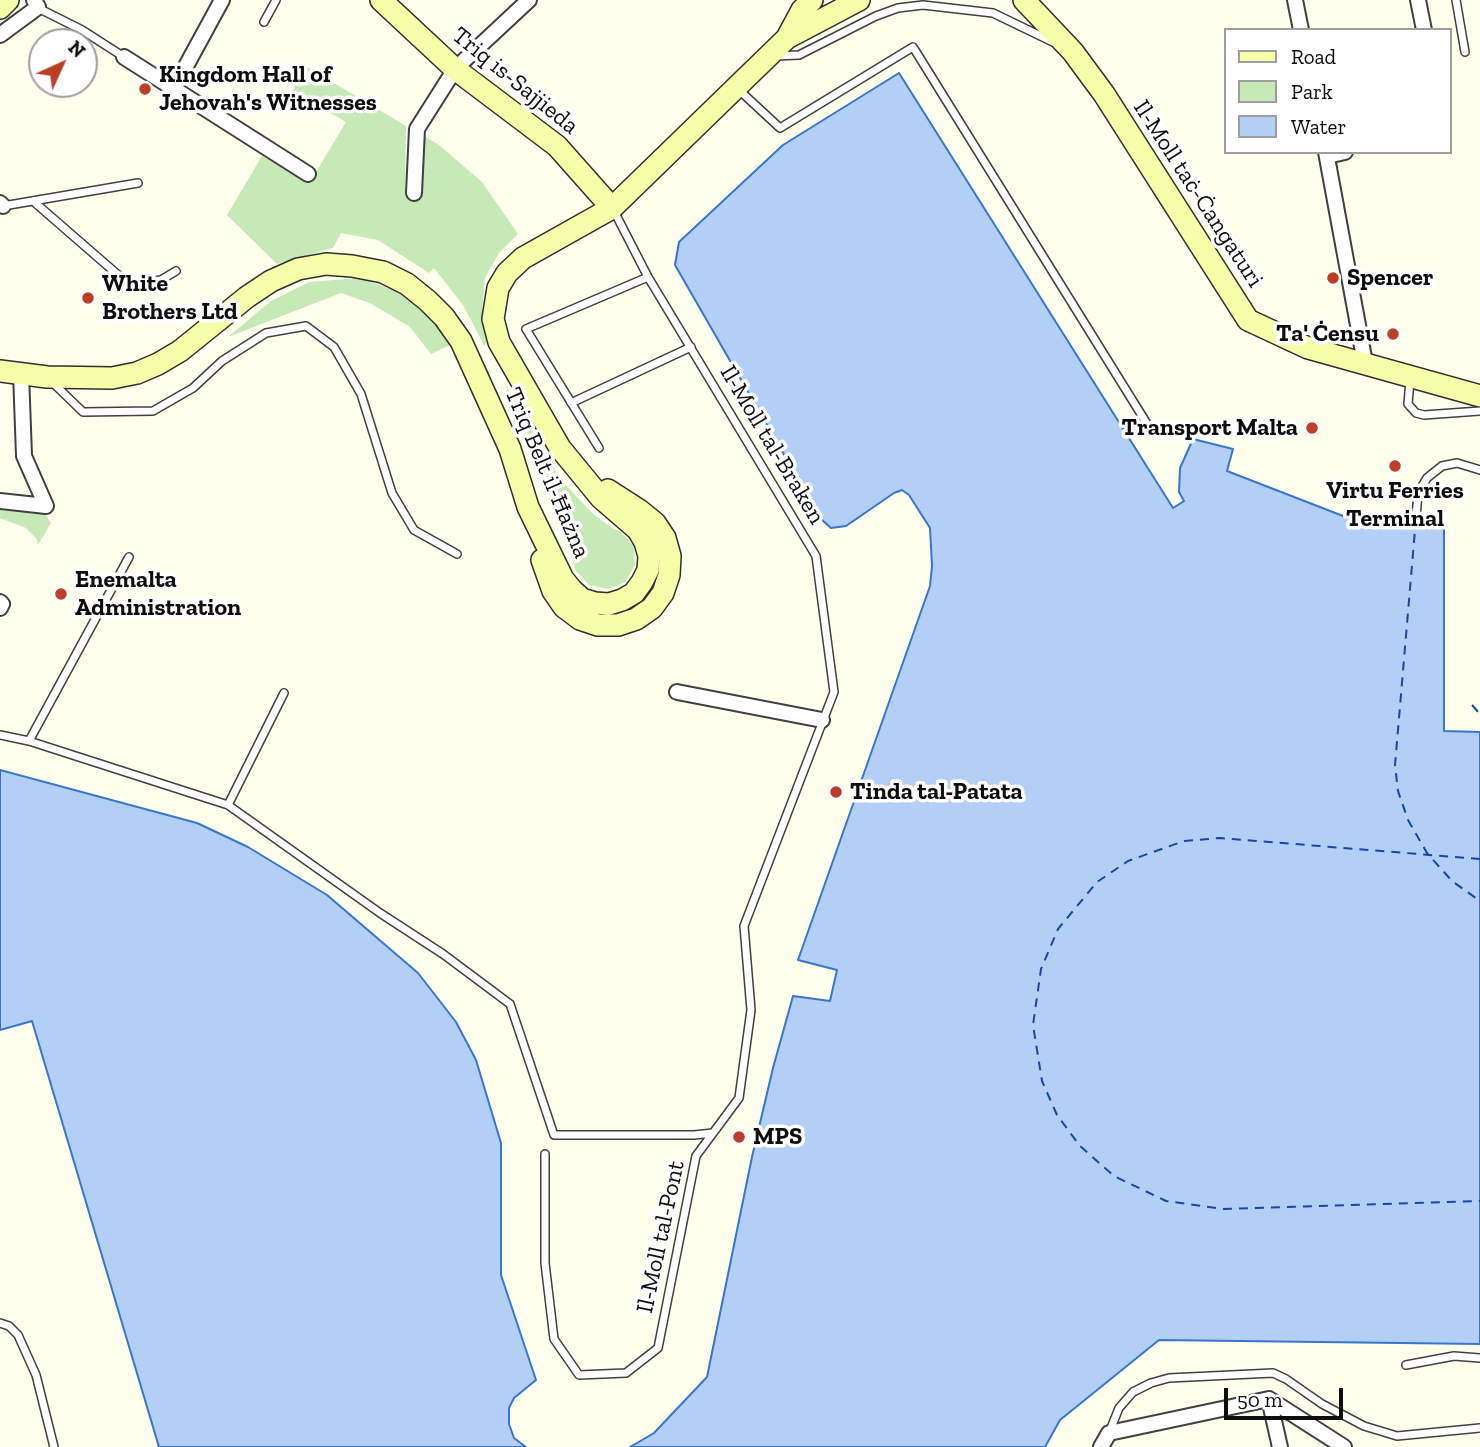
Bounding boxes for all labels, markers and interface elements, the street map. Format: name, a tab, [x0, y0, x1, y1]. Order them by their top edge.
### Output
street label: Triq is-Sajjieda	[446, 21, 584, 141]
north arrow	[28, 28, 98, 98]
legend	[1224, 28, 1452, 154]
text: N	[64, 36, 90, 62]
text: Road	[1291, 44, 1336, 69]
place label: Kingdom Hall of Jehovah's Witnesses	[159, 61, 377, 117]
text: Park	[1291, 79, 1333, 104]
marker: Kingdom Hall of Jehovah's Witnesses	[137, 81, 153, 97]
street label: Il-Moll taċ-Ċangaturi	[1127, 95, 1269, 293]
text: Water	[1291, 114, 1346, 139]
place label: Spencer	[1347, 264, 1433, 292]
place label: White Brothers Ltd	[102, 270, 238, 326]
marker: Spencer	[1325, 270, 1341, 286]
marker: White Brothers Ltd	[80, 290, 96, 306]
place label: Ta' Ċensu	[1276, 320, 1379, 348]
marker: Ta' Ċensu	[1385, 326, 1401, 342]
street label: Il-Moll tal-Braken	[713, 360, 831, 530]
street label: Triq Belt il-Ħażna	[498, 383, 596, 563]
place label: Transport Malta	[1121, 414, 1298, 442]
marker: Transport Malta	[1304, 420, 1320, 436]
marker: Virtu Ferries Terminal	[1387, 458, 1403, 474]
place label: Virtu Ferries Terminal	[1326, 477, 1464, 533]
place label: Enemalta Administration	[75, 566, 241, 622]
marker: Enemalta Administration	[53, 586, 69, 602]
place label: Tinda tal-Patata	[850, 778, 1023, 806]
marker: Tinda tal-Patata	[828, 784, 844, 800]
place label: MPS	[753, 1123, 802, 1151]
marker: MPS	[731, 1129, 747, 1145]
street label: Il-Moll tal-Pont	[631, 1158, 691, 1316]
scale bar	[1228, 1374, 1347, 1418]
text: 50 m	[1237, 1387, 1283, 1412]

